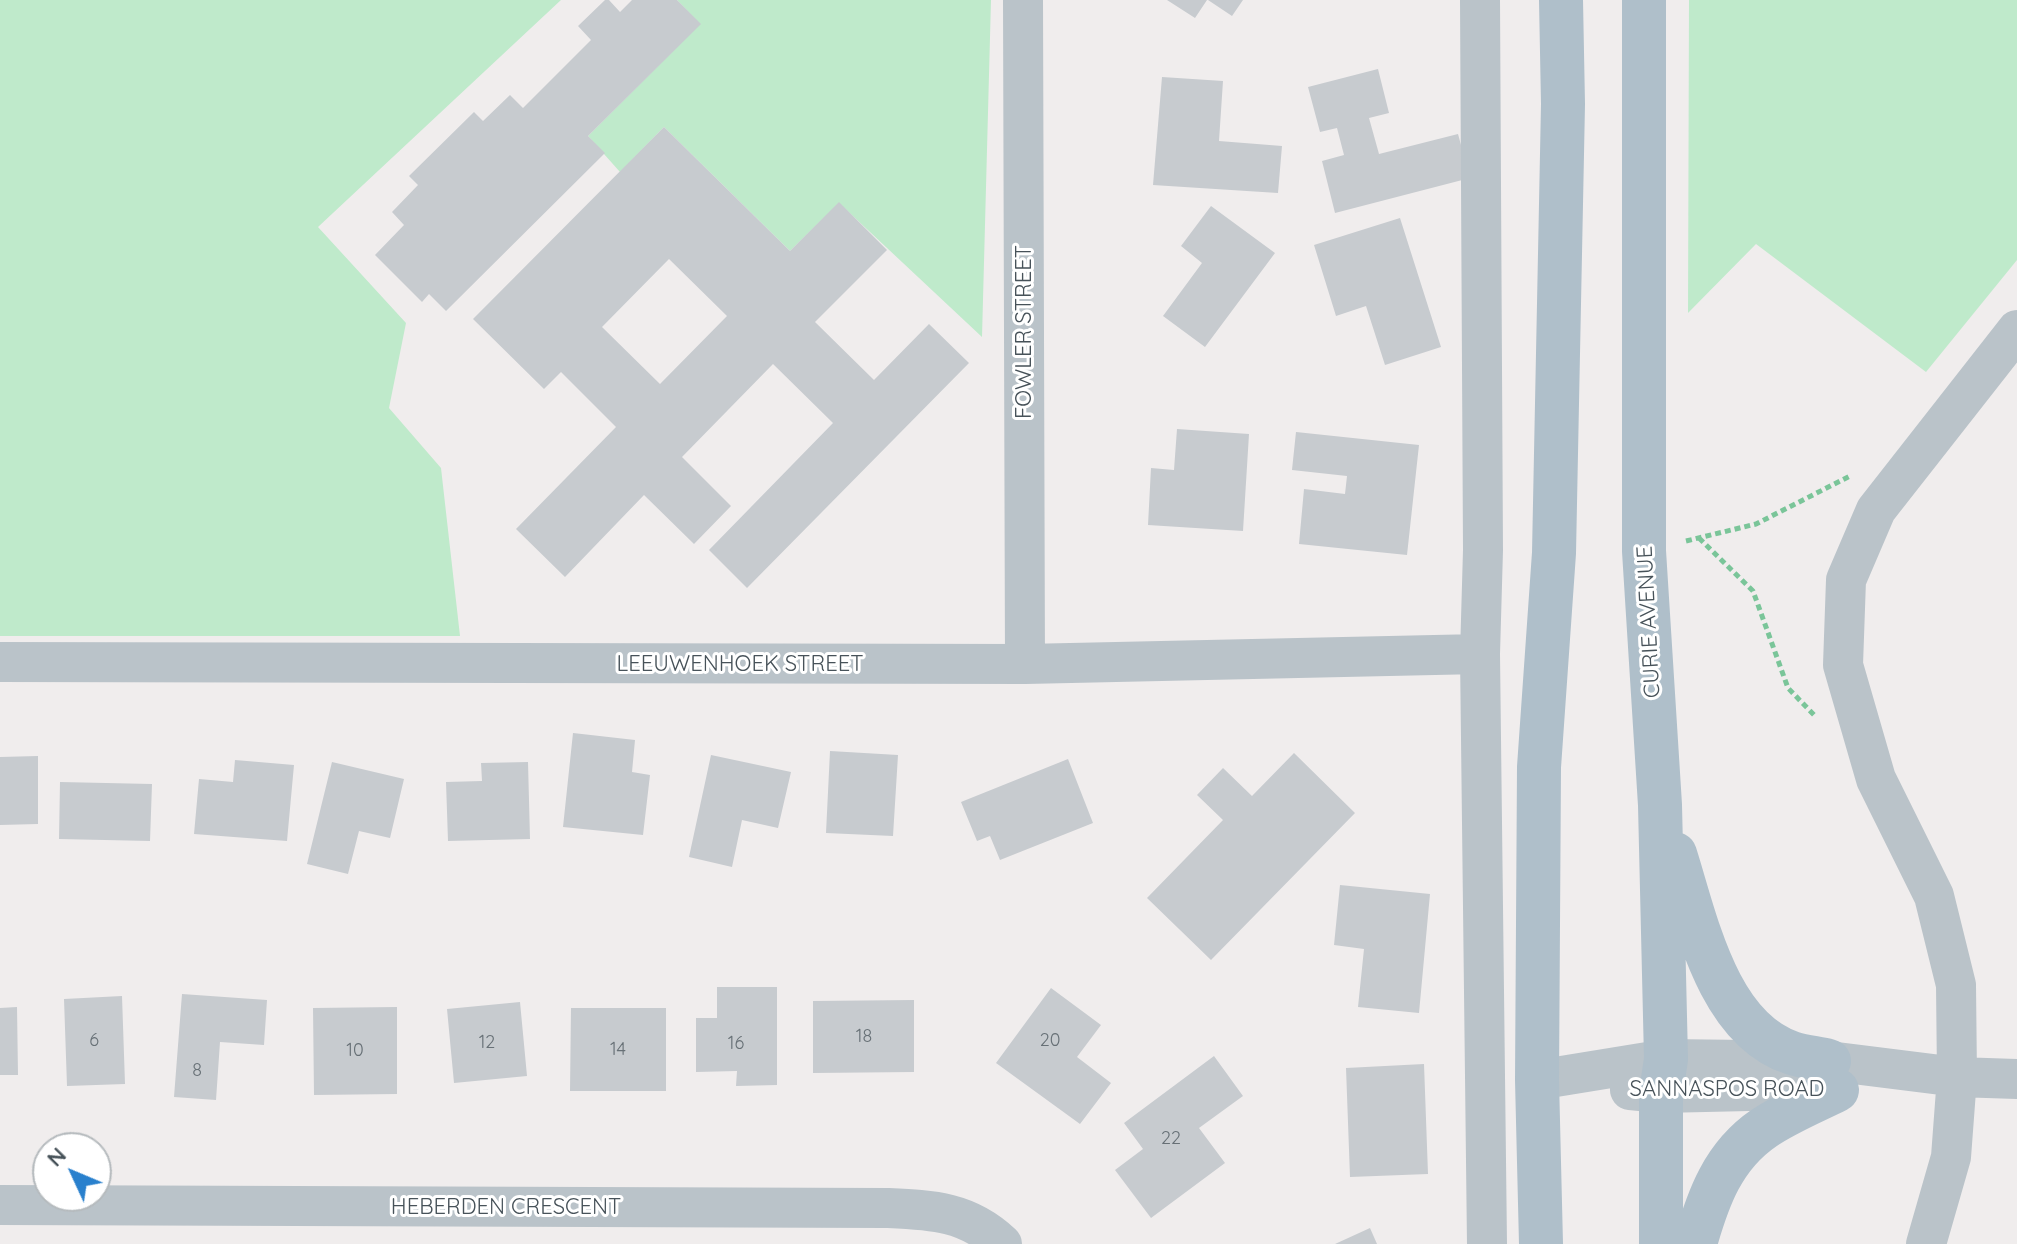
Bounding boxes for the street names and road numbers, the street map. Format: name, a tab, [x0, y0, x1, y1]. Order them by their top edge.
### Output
street label: FOWLER STREET	[1011, 245, 1037, 419]
street label: CURIE AVENUE	[1632, 545, 1666, 699]
street label: LEEUWENHOEK STREET	[617, 651, 863, 677]
street label: SANNASPOS ROAD	[1630, 1076, 1824, 1102]
street label: HEBERDEN CRESCENT	[391, 1194, 621, 1220]

